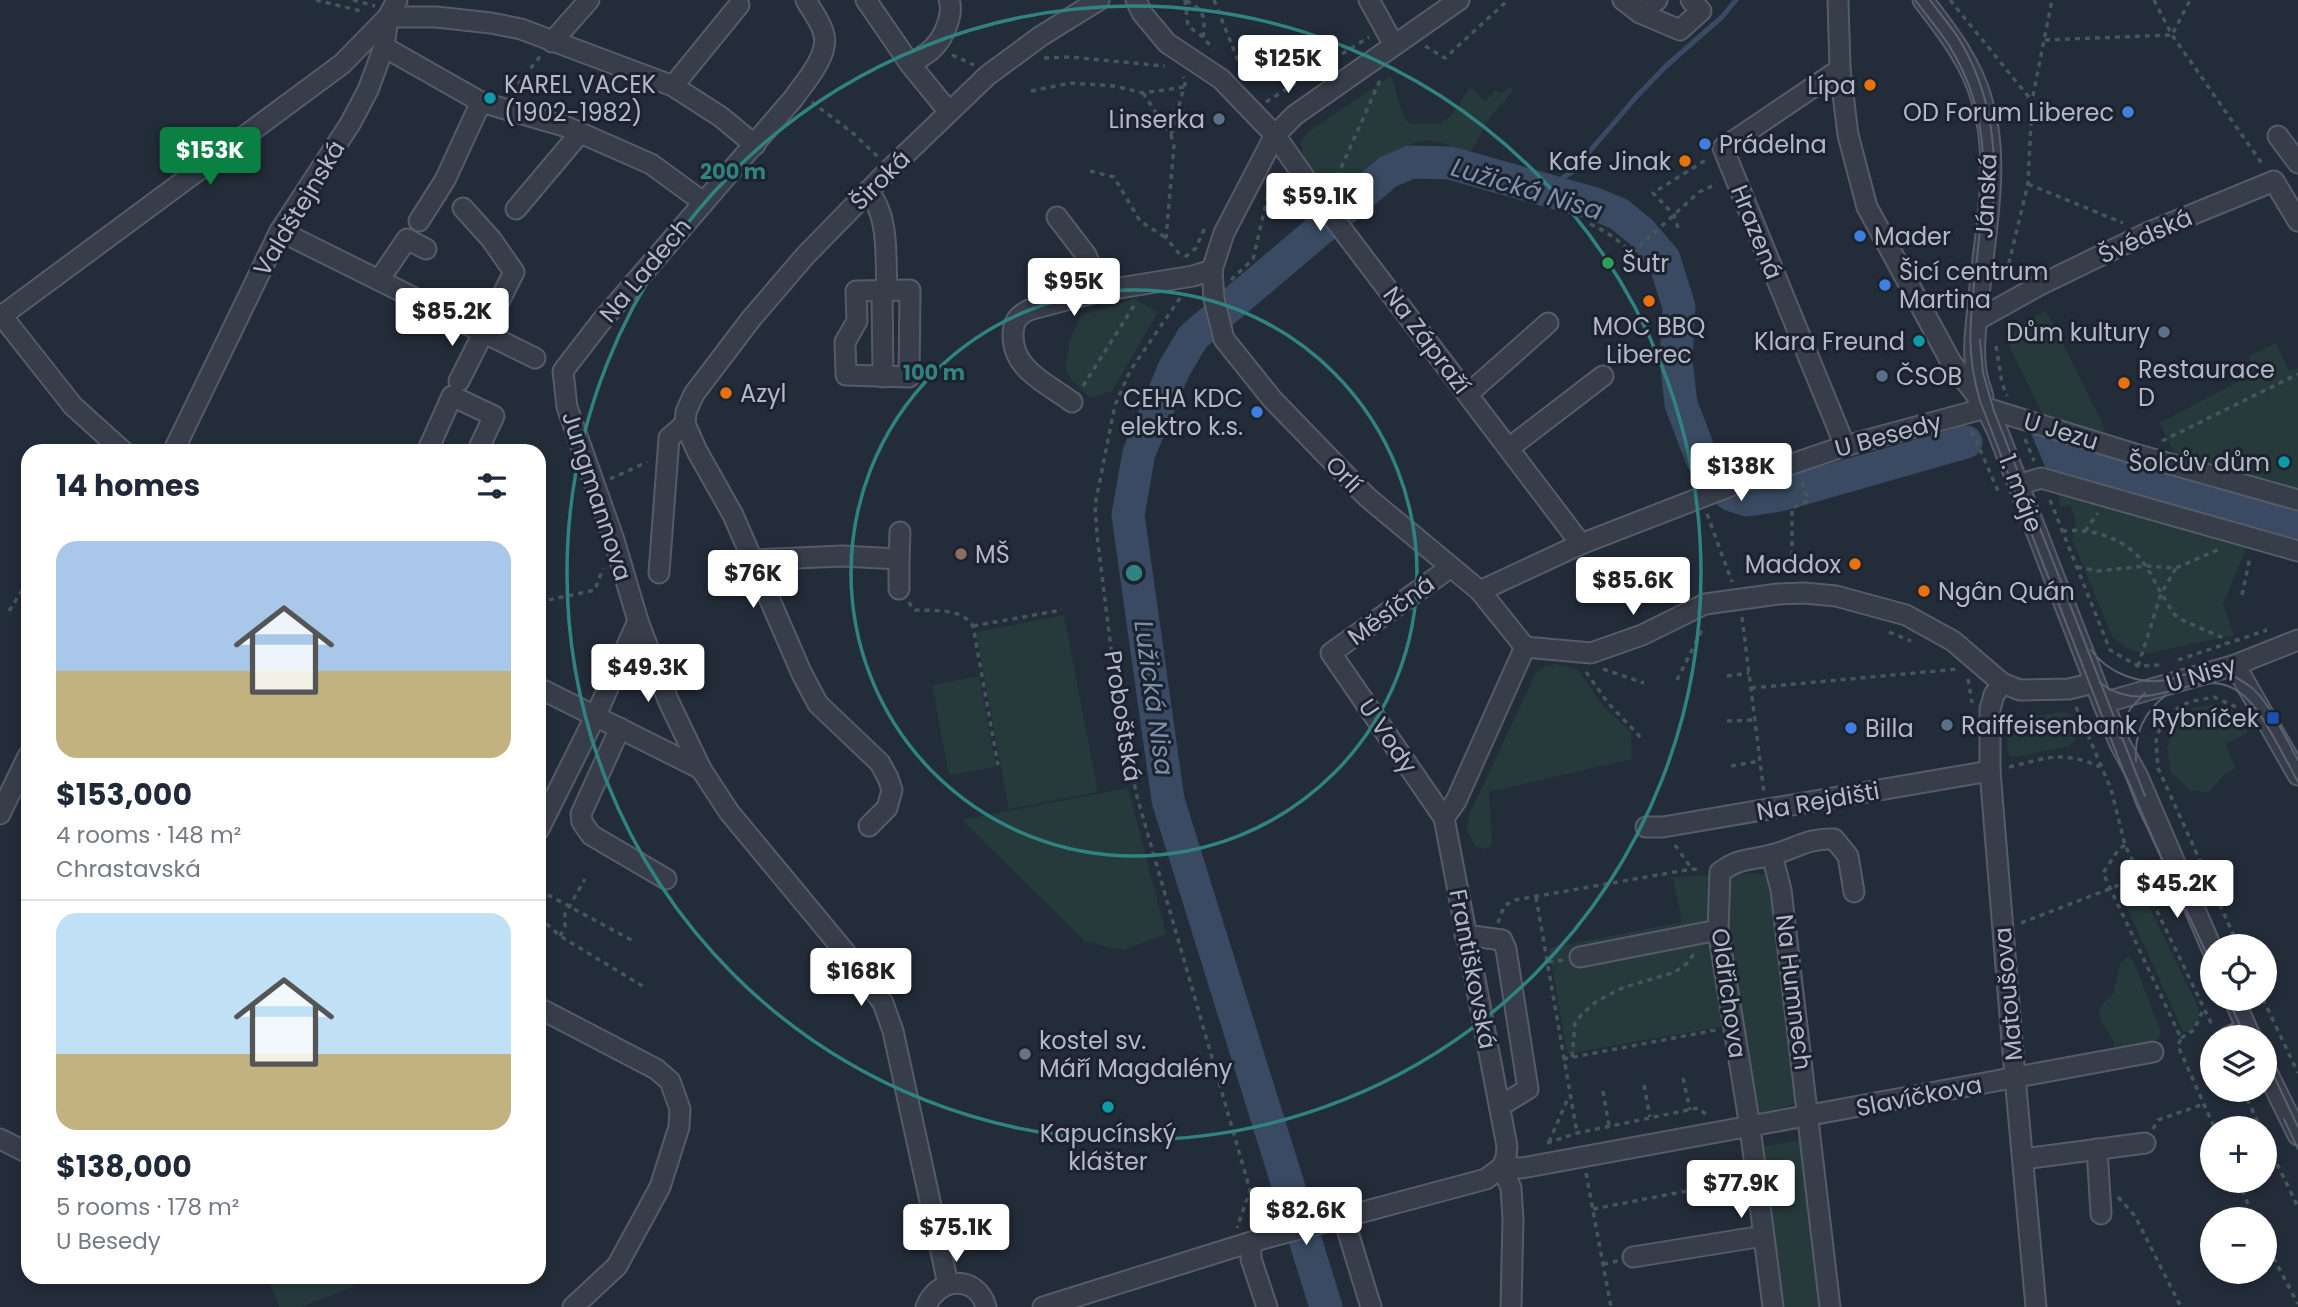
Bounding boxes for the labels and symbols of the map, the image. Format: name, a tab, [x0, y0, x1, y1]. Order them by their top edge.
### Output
pin: $125K	[1239, 36, 1337, 95]
place label: KAREL VACEK (1902-1982)	[504, 68, 656, 129]
place label: Lípa	[1807, 69, 1856, 102]
marker: Lípa	[1862, 77, 1878, 93]
marker: KAREL VACEK (1902-1982)	[482, 90, 498, 106]
place label: OD Forum Liberec	[1903, 96, 2114, 129]
place label: Linserka	[1108, 103, 1205, 136]
marker: OD Forum Liberec	[2120, 104, 2136, 120]
marker: Linserka	[1211, 111, 1227, 127]
pin: $153K	[161, 128, 259, 187]
place label: Prádelna	[1719, 128, 1827, 161]
street label: Valdštejnská	[245, 134, 353, 282]
marker: Prádelna	[1697, 136, 1713, 152]
street label: Široká	[843, 143, 917, 217]
place label: Kafe Jinak	[1549, 145, 1672, 178]
water label: Lužická Nisa	[1447, 149, 1607, 229]
street label: Jánská	[1967, 152, 2005, 240]
marker: Kafe Jinak	[1677, 153, 1693, 169]
text: 200 m	[700, 157, 766, 186]
pin: $59.1K	[1263, 174, 1377, 233]
street label: Hrazená	[1723, 180, 1791, 284]
street label: Švédská	[2093, 201, 2197, 271]
street label: Na Ladech	[591, 211, 699, 329]
place label: Mader	[1874, 220, 1951, 253]
marker: Mader	[1852, 228, 1868, 244]
place label: Šutr	[1622, 247, 1669, 280]
marker: Šutr	[1600, 255, 1616, 271]
place label: Šicí centrum Martina	[1899, 255, 2048, 316]
pin: $95K	[1033, 258, 1115, 318]
marker: Šicí centrum Martina	[1877, 277, 1893, 293]
street label: Na Zápraží	[1376, 279, 1478, 401]
pin: $85.2K	[395, 288, 509, 348]
marker: MOC BBQ Liberec	[1641, 293, 1657, 309]
place label: MOC BBQ Liberec	[1593, 310, 1705, 371]
place label: Dům kultury	[2006, 316, 2150, 349]
marker: Dům kultury	[2156, 324, 2172, 340]
place label: Klara Freund	[1754, 325, 1905, 358]
marker: Klara Freund	[1911, 333, 1927, 349]
place label: Restaurace D	[2138, 353, 2275, 414]
text: 100 m	[903, 358, 965, 387]
place label: ČSOB	[1896, 360, 1962, 393]
marker: ČSOB	[1874, 368, 1890, 384]
marker: Restaurace D	[2116, 375, 2132, 391]
place label: Azyl	[740, 377, 787, 410]
place label: CEHA KDC elektro k.s.	[1121, 382, 1243, 443]
marker: Azyl	[718, 385, 734, 401]
marker: CEHA KDC elektro k.s.	[1249, 404, 1265, 420]
street label: U Jezu	[2020, 404, 2102, 458]
street label: U Besedy	[1831, 405, 1946, 465]
street label: Jungmannova	[554, 407, 640, 585]
pin: $138K	[1692, 444, 1790, 503]
place label: Šolcův dům	[2129, 446, 2270, 479]
street label: Orlí	[1318, 448, 1370, 500]
street label: 1. máje	[1991, 449, 2051, 537]
marker: Šolcův dům	[2276, 454, 2292, 470]
place label: MŠ	[975, 538, 1010, 571]
marker: MŠ	[953, 546, 969, 562]
place label: Maddox	[1745, 548, 1841, 581]
pin: $76K	[712, 550, 794, 610]
marker: Maddox	[1847, 556, 1863, 572]
pin: $85.6K	[1576, 558, 1690, 617]
centre of rings	[1122, 561, 1146, 585]
street label: Měsíčná	[1341, 567, 1441, 653]
place label: Ngân Quán	[1938, 575, 2075, 608]
marker: Ngân Quán	[1916, 583, 1932, 599]
water label: Lužická Nisa	[1125, 618, 1183, 778]
pin: $49.3K	[591, 644, 705, 704]
street label: Proboštská	[1096, 648, 1150, 784]
street label: U Nisy	[2162, 648, 2240, 700]
street label: U Vody	[1351, 692, 1425, 780]
place label: Rybníček	[2152, 702, 2260, 735]
place label: Raiffeisenbank	[1961, 709, 2138, 742]
marker: Rybníček	[2265, 710, 2281, 726]
place label: Billa	[1865, 712, 1914, 745]
marker: Raiffeisenbank	[1939, 717, 1955, 733]
marker: Billa	[1843, 720, 1859, 736]
street label: Na Rejdišti	[1754, 774, 1882, 828]
pin: $45.2K	[2120, 860, 2234, 920]
street label: Františkovská	[1441, 886, 1505, 1052]
street label: Na Humnech	[1768, 912, 1820, 1072]
street label: Oldřichova	[1704, 926, 1754, 1060]
street label: Matoušova	[1986, 926, 2030, 1062]
pin: $168K	[812, 948, 910, 1008]
place label: kostel sv. Máří Magdalény	[1039, 1024, 1233, 1085]
marker: kostel sv. Máří Magdalény	[1017, 1046, 1033, 1062]
street label: Slavíčkova	[1853, 1068, 1985, 1124]
marker: Kapucínský klášter	[1100, 1099, 1116, 1115]
place label: Kapucínský klášter	[1040, 1117, 1177, 1178]
pin: $77.9K	[1684, 1160, 1798, 1220]
pin: $82.6K	[1249, 1188, 1363, 1247]
pin: $75.1K	[899, 1204, 1013, 1264]

